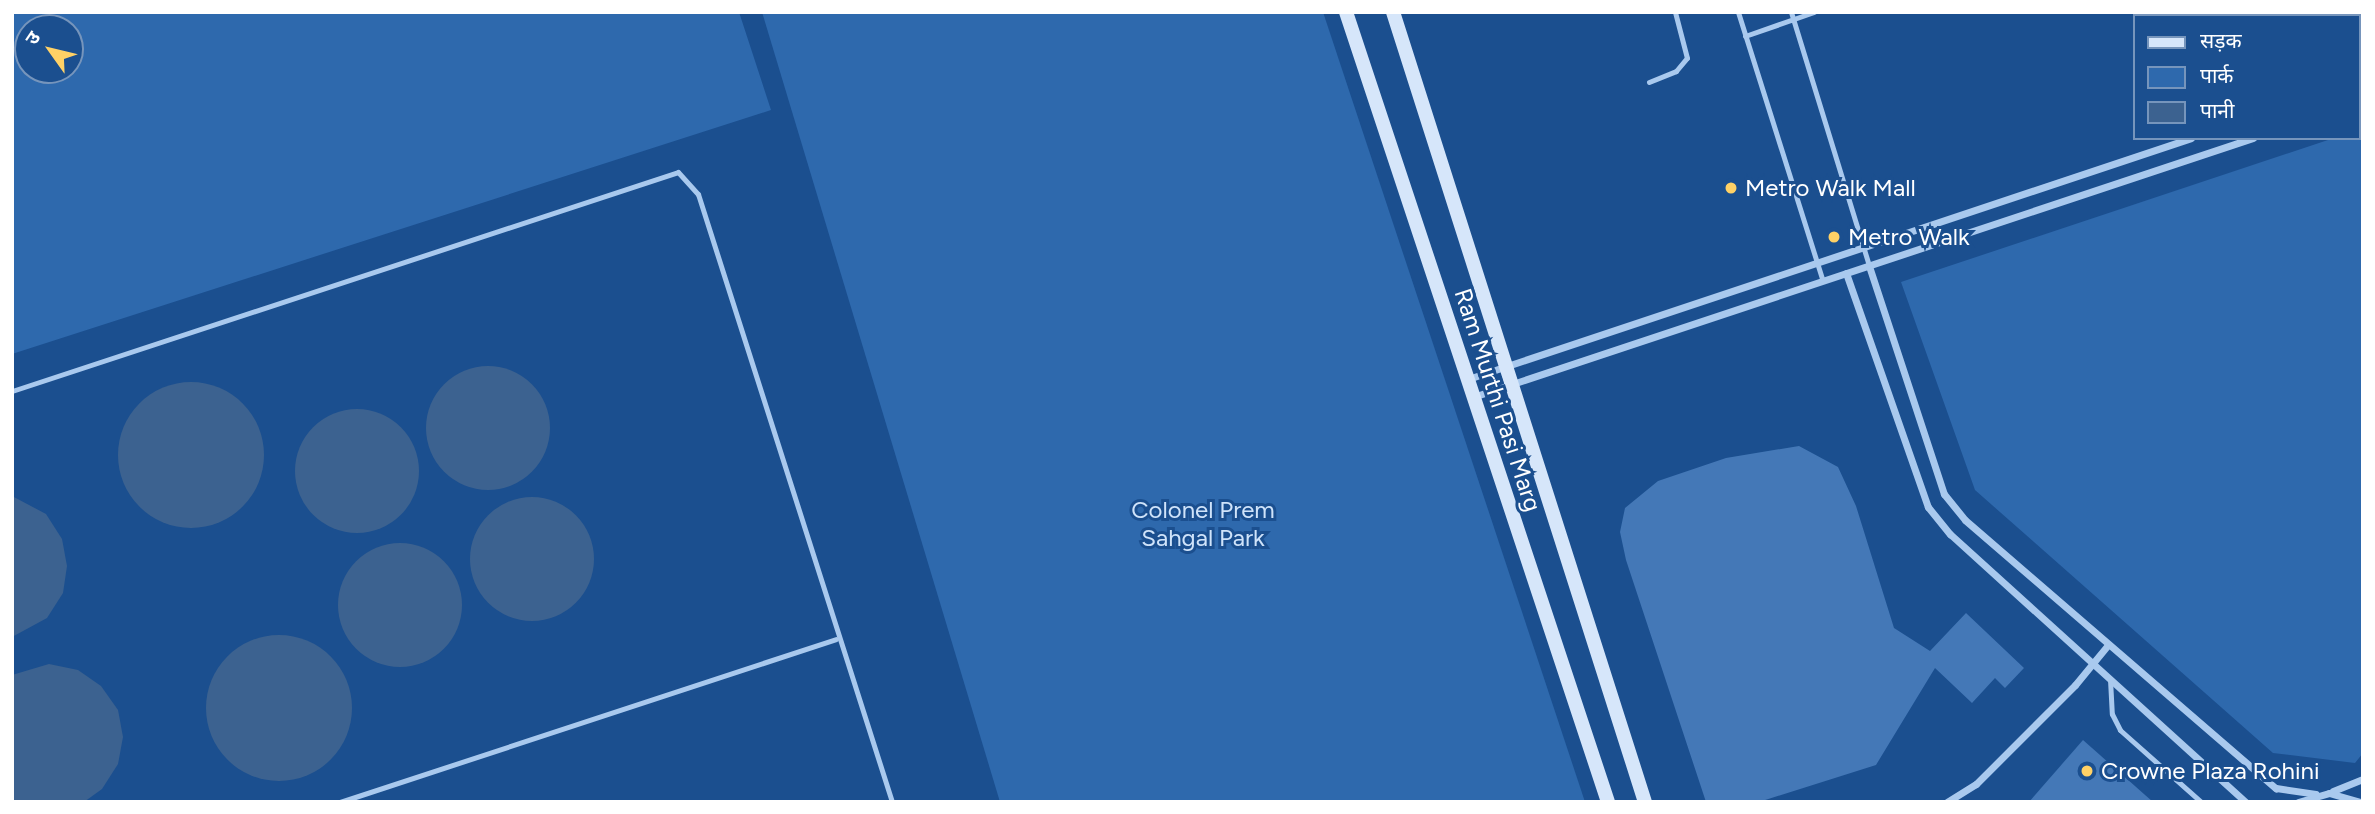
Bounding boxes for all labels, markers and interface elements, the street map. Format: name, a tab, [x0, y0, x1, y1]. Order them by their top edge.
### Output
north arrow	[14, 14, 84, 84]
legend	[2134, 14, 2361, 140]
text: उ	[20, 27, 45, 49]
text: सड़क	[2200, 28, 2242, 53]
text: पार्क	[2200, 63, 2234, 88]
text: पानी	[2200, 98, 2234, 123]
place label: Metro Walk Mall	[1745, 174, 1916, 202]
marker: Metro Walk Mall	[1723, 180, 1739, 196]
place label: Metro Walk	[1848, 223, 1970, 251]
marker: Metro Walk	[1826, 229, 1842, 245]
street label: Ram Murthi Pasi Marg	[1448, 285, 1548, 515]
park label: Colonel Prem Sahgal Park	[1131, 496, 1275, 552]
place label: Crowne Plaza Rohini	[2101, 757, 2319, 785]
marker: Crowne Plaza Rohini	[2079, 763, 2095, 779]

